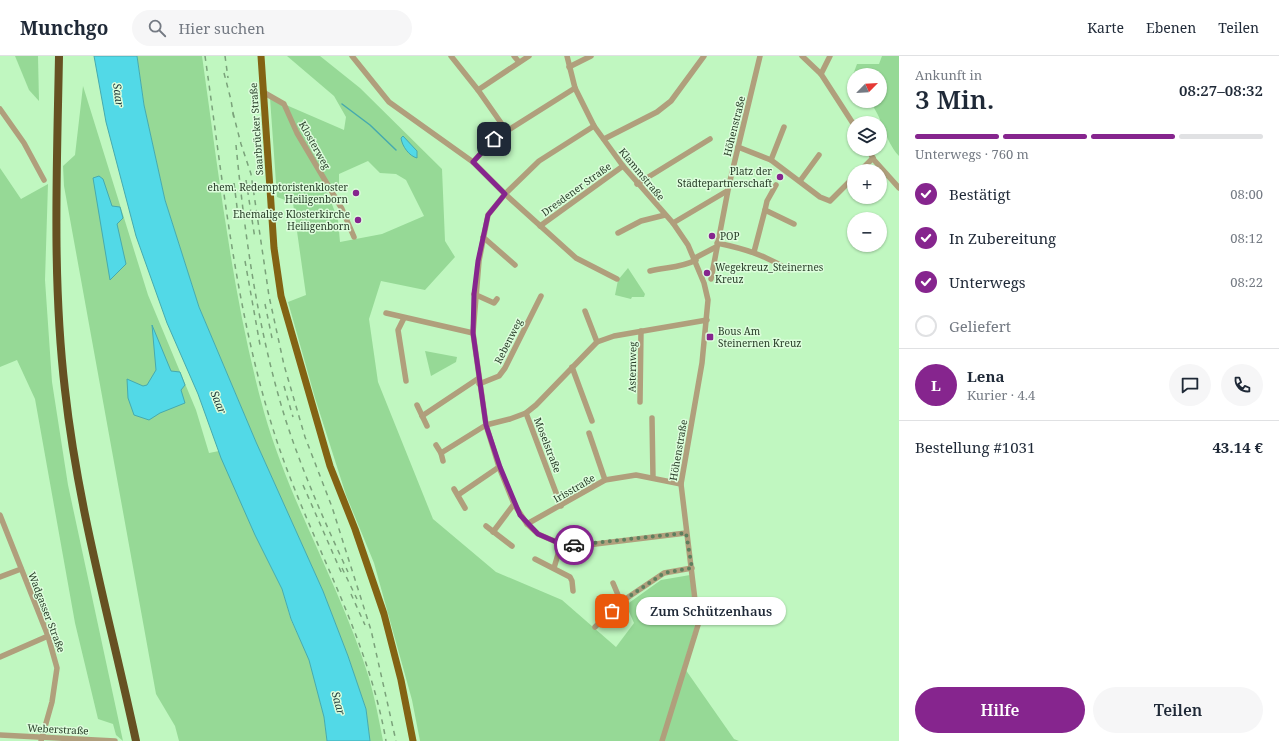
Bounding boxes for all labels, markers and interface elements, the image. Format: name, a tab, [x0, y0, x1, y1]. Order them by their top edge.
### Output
search box	[132, 10, 412, 46]
text: Munchgo	[20, 15, 108, 41]
icon: search	[146, 17, 168, 39]
text: Hier suchen	[178, 18, 265, 38]
text: Karte	[1087, 18, 1124, 37]
text: Ebenen	[1146, 18, 1196, 37]
text: Teilen	[1218, 18, 1259, 37]
text: Ankunft in	[915, 66, 982, 84]
north arrow	[847, 68, 887, 108]
map controls	[847, 68, 887, 252]
text: 08:27–08:32	[1179, 80, 1263, 100]
text: 3 Min.	[915, 81, 994, 117]
water label: Saar	[110, 82, 128, 109]
street label: Saarbrücker Straße	[246, 82, 266, 176]
street label: Höhenstraße	[720, 94, 748, 158]
button: layers	[847, 116, 887, 156]
street label: Klosterweg	[296, 118, 334, 172]
pin	[477, 122, 511, 156]
icon: home	[483, 128, 505, 150]
street label: Klammstraße	[616, 145, 668, 203]
text: Unterwegs · 760 m	[915, 145, 1029, 163]
street label: Dresdener Straße	[538, 159, 614, 219]
place label: Platz der Städtepartnerschaft	[677, 164, 772, 190]
button: +	[847, 164, 887, 204]
marker: Platz der Städtepartnerschaft	[775, 172, 785, 182]
place label: ehem. Redemptoristenkloster Heiligenborn	[208, 180, 349, 206]
icon: check	[915, 183, 937, 205]
text: Bestätigt	[949, 184, 1011, 204]
text: 08:00	[1230, 185, 1263, 203]
marker: ehem. Redemptoristenkloster Heiligenborn	[351, 188, 361, 198]
place label: Ehemalige Klosterkirche Heiligenborn	[233, 207, 351, 233]
button: −	[847, 212, 887, 252]
marker: Ehemalige Klosterkirche Heiligenborn	[353, 215, 363, 225]
icon: check	[915, 227, 937, 249]
text: In Zubereitung	[949, 228, 1056, 248]
place label: POP	[720, 229, 740, 243]
text: 08:12	[1230, 229, 1263, 247]
marker: POP	[707, 231, 717, 241]
place label: Wegekreuz_Steinernes Kreuz	[715, 260, 824, 286]
marker: Wegekreuz_Steinernes Kreuz	[702, 268, 712, 278]
icon: check	[915, 271, 937, 293]
text: Unterwegs	[949, 272, 1026, 292]
text: 08:22	[1230, 273, 1263, 291]
street label: Rebenweg	[491, 315, 526, 366]
text: Geliefert	[949, 316, 1011, 336]
place label: Bous Am Steinernen Kreuz	[718, 324, 801, 350]
marker: Bous Am Steinernen Kreuz	[705, 332, 715, 342]
street label: Asternweg	[625, 341, 639, 393]
button: chat	[1169, 364, 1211, 406]
button: phone	[1221, 364, 1263, 406]
text: Lena	[967, 366, 1004, 386]
text: L	[931, 375, 941, 395]
text: Kurier · 4.4	[967, 386, 1035, 404]
water label: Saar	[207, 388, 231, 417]
street label: Moselstraße	[531, 415, 565, 475]
street label: Höhenstraße	[666, 418, 690, 482]
text: Bestellung #1031	[915, 437, 1035, 457]
text: 43.14 €	[1212, 437, 1263, 457]
street label: Irisstraße	[551, 470, 597, 506]
courier	[554, 525, 594, 565]
icon: car	[563, 534, 585, 556]
street label: Wadgasser Straße	[25, 570, 69, 654]
pin	[595, 594, 629, 628]
callout: Zum Schützenhaus	[636, 597, 786, 625]
icon: bag	[601, 600, 623, 622]
text: Zum Schützenhaus	[650, 602, 772, 620]
button: Hilfe	[915, 687, 1085, 733]
button: Teilen	[1093, 687, 1263, 733]
water label: Saar	[329, 689, 350, 717]
street label: Weberstraße	[27, 720, 89, 738]

